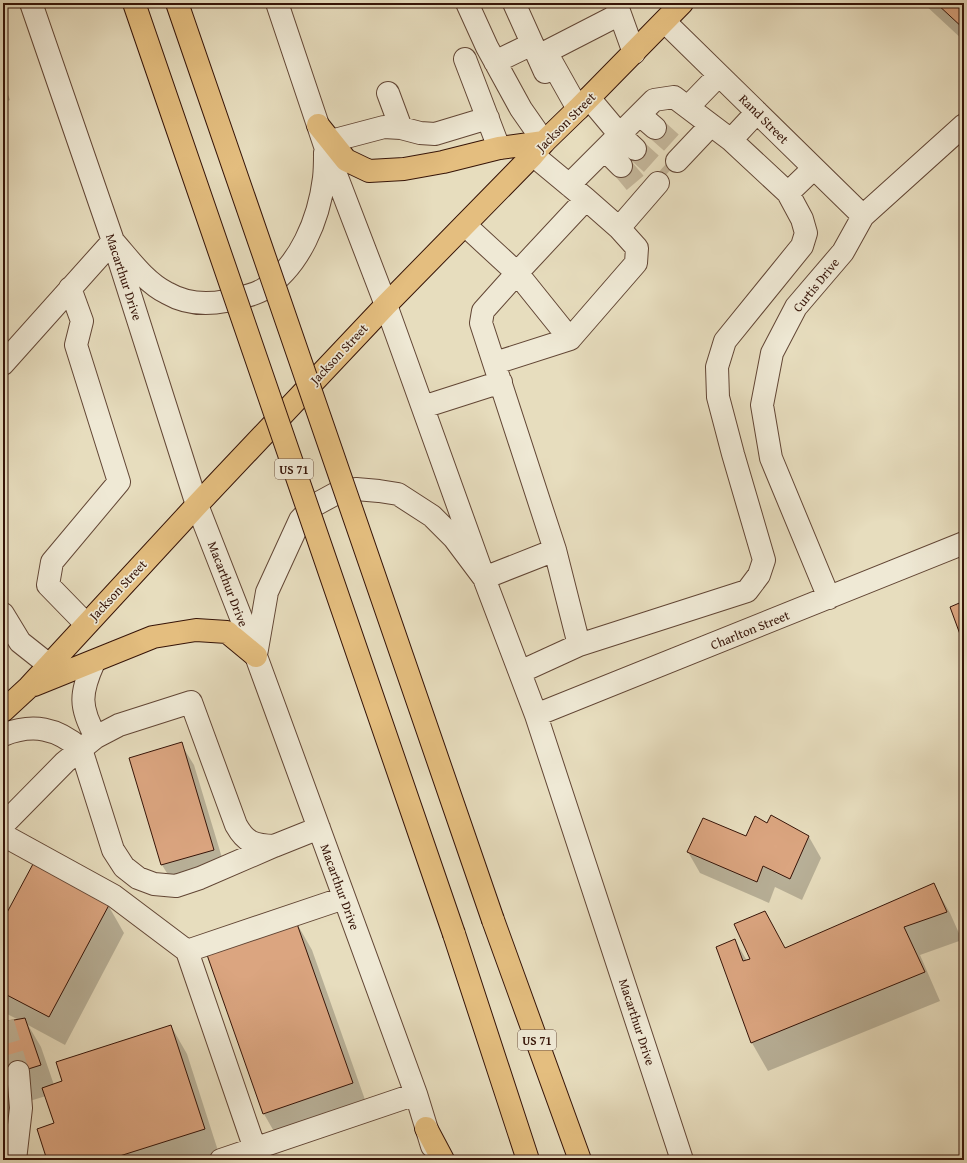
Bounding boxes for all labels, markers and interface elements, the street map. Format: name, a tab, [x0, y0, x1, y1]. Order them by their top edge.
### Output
street label: Jackson Street	[531, 88, 600, 157]
street label: Rand Street	[735, 90, 793, 148]
street label: Macarthur Drive	[101, 231, 147, 323]
street label: Curtis Drive	[788, 254, 844, 316]
street label: Jackson Street	[304, 319, 373, 390]
road number: US 71	[275, 459, 313, 479]
street label: Macarthur Drive	[203, 538, 253, 630]
street label: Jackson Street	[83, 555, 152, 626]
street label: Charlton Street	[708, 605, 793, 655]
street label: Macarthur Drive	[316, 841, 364, 933]
street label: Macarthur Drive	[614, 976, 660, 1068]
road number: US 71	[518, 1030, 556, 1050]

